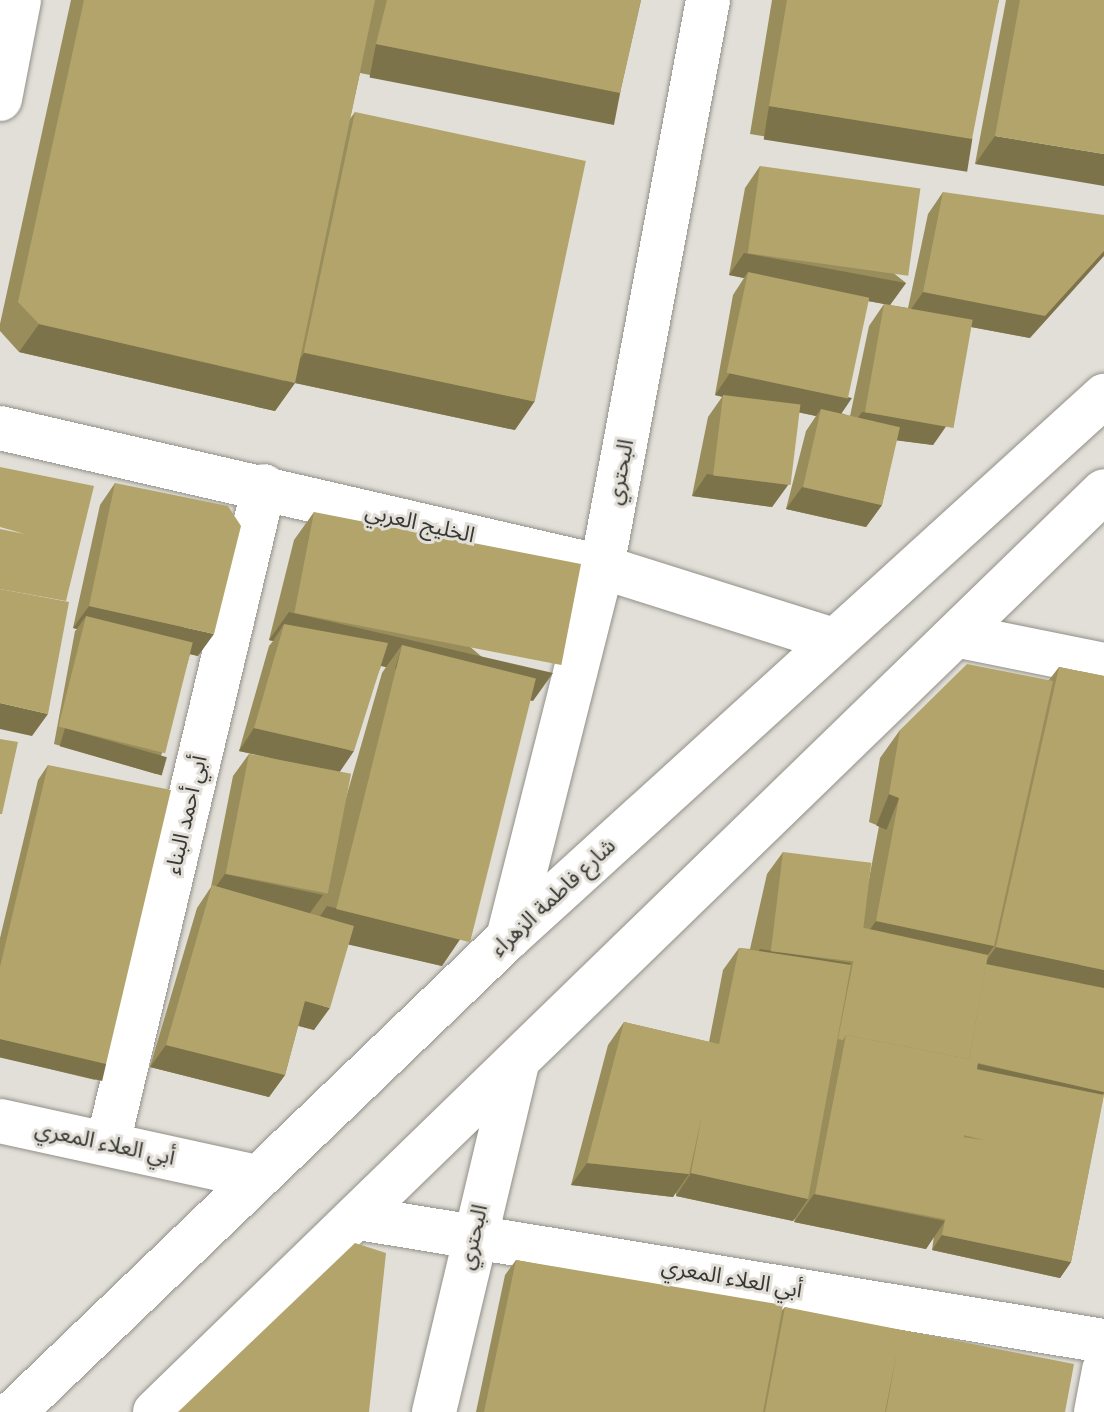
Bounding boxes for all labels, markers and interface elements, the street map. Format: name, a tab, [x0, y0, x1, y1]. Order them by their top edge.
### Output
street label: البحتري	[601, 437, 639, 507]
street label: الخليج العربي	[363, 498, 477, 548]
street label: أبي أحمد البناء	[159, 753, 213, 877]
street label: شارع فاطمة الزهراء	[485, 832, 621, 962]
street label: أبي العلاء المعري	[33, 1115, 177, 1171]
street label: البحتري	[453, 1202, 493, 1272]
street label: أبي العلاء المعري	[660, 1253, 804, 1303]

